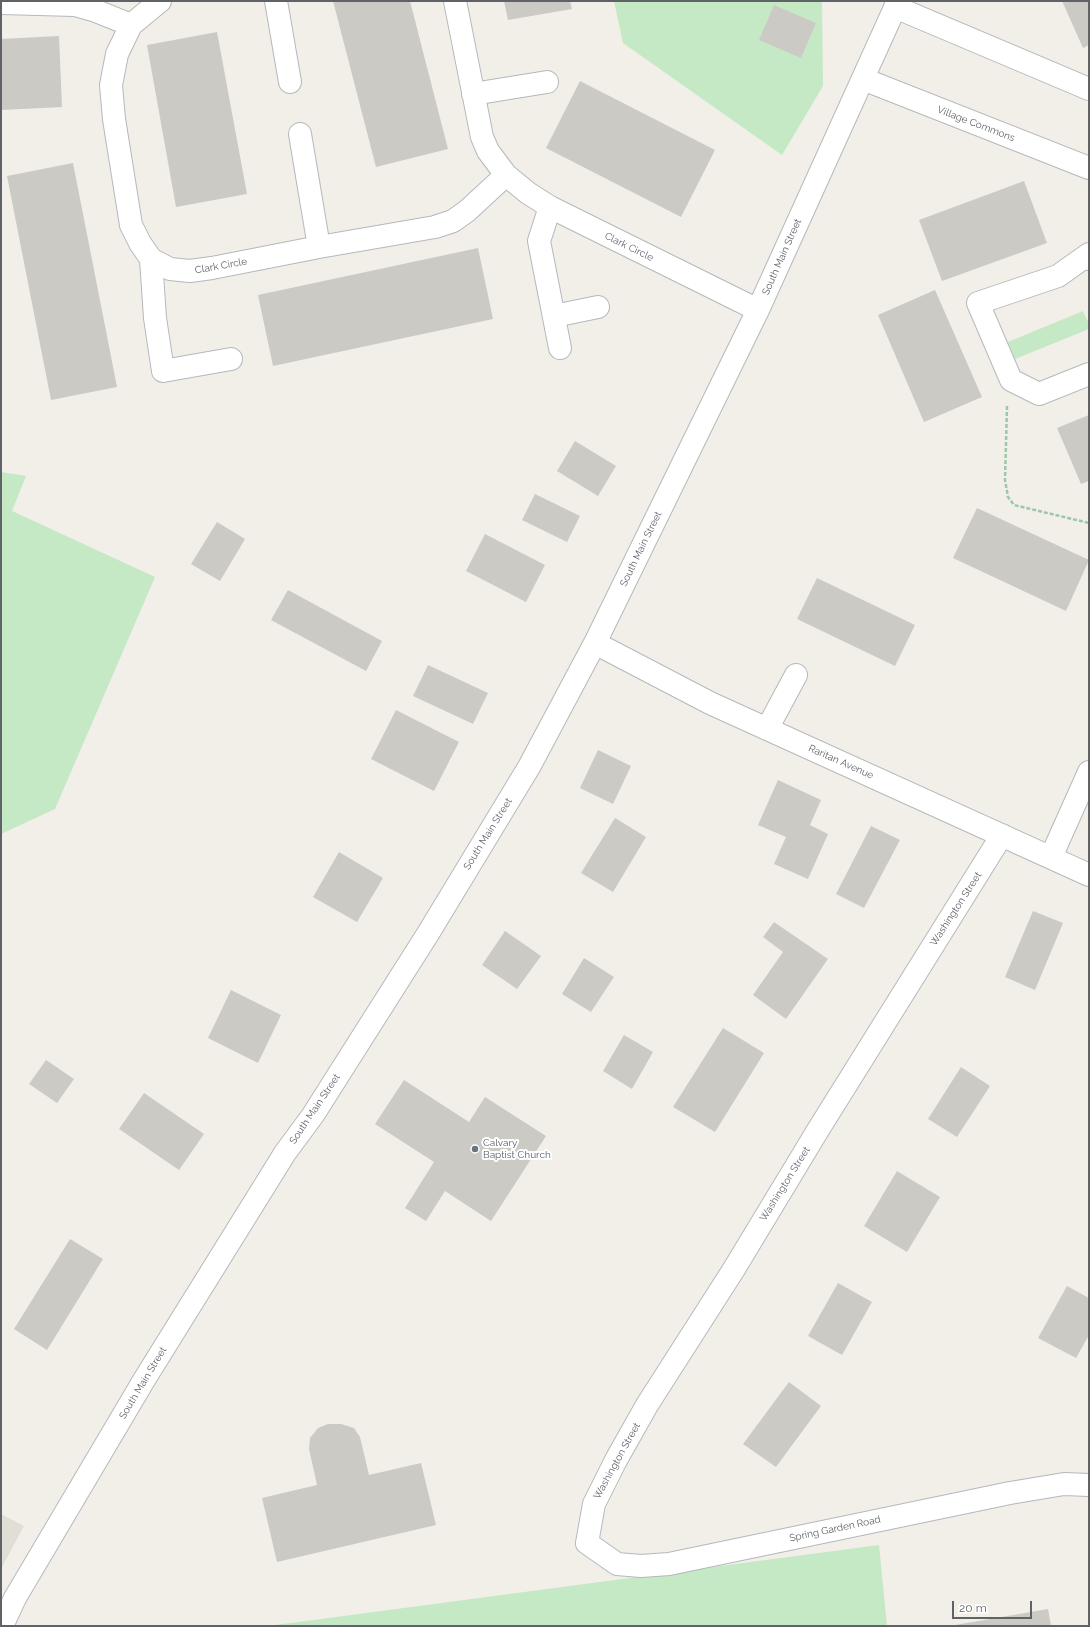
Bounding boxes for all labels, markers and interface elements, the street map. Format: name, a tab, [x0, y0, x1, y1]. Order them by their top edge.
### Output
street label: Village Commons	[935, 104, 1017, 144]
street label: South Main Street	[760, 217, 804, 297]
street label: Clark Circle	[603, 230, 655, 264]
street label: Clark Circle	[194, 256, 248, 276]
street label: South Main Street	[618, 509, 664, 589]
street label: Raritan Avenue	[807, 742, 875, 782]
street label: South Main Street	[461, 796, 515, 872]
street label: Washington Street	[928, 870, 984, 948]
street label: South Main Street	[287, 1072, 343, 1146]
place label: Calvary Baptist Church	[483, 1137, 551, 1160]
marker: Calvary Baptist Church	[470, 1144, 480, 1154]
street label: Washington Street	[757, 1145, 813, 1223]
street label: South Main Street	[117, 1345, 169, 1421]
street label: Washington Street	[591, 1421, 643, 1501]
street label: Spring Garden Road	[788, 1513, 882, 1545]
scale bar	[954, 1593, 1034, 1619]
text: 20 m	[959, 1601, 987, 1615]

